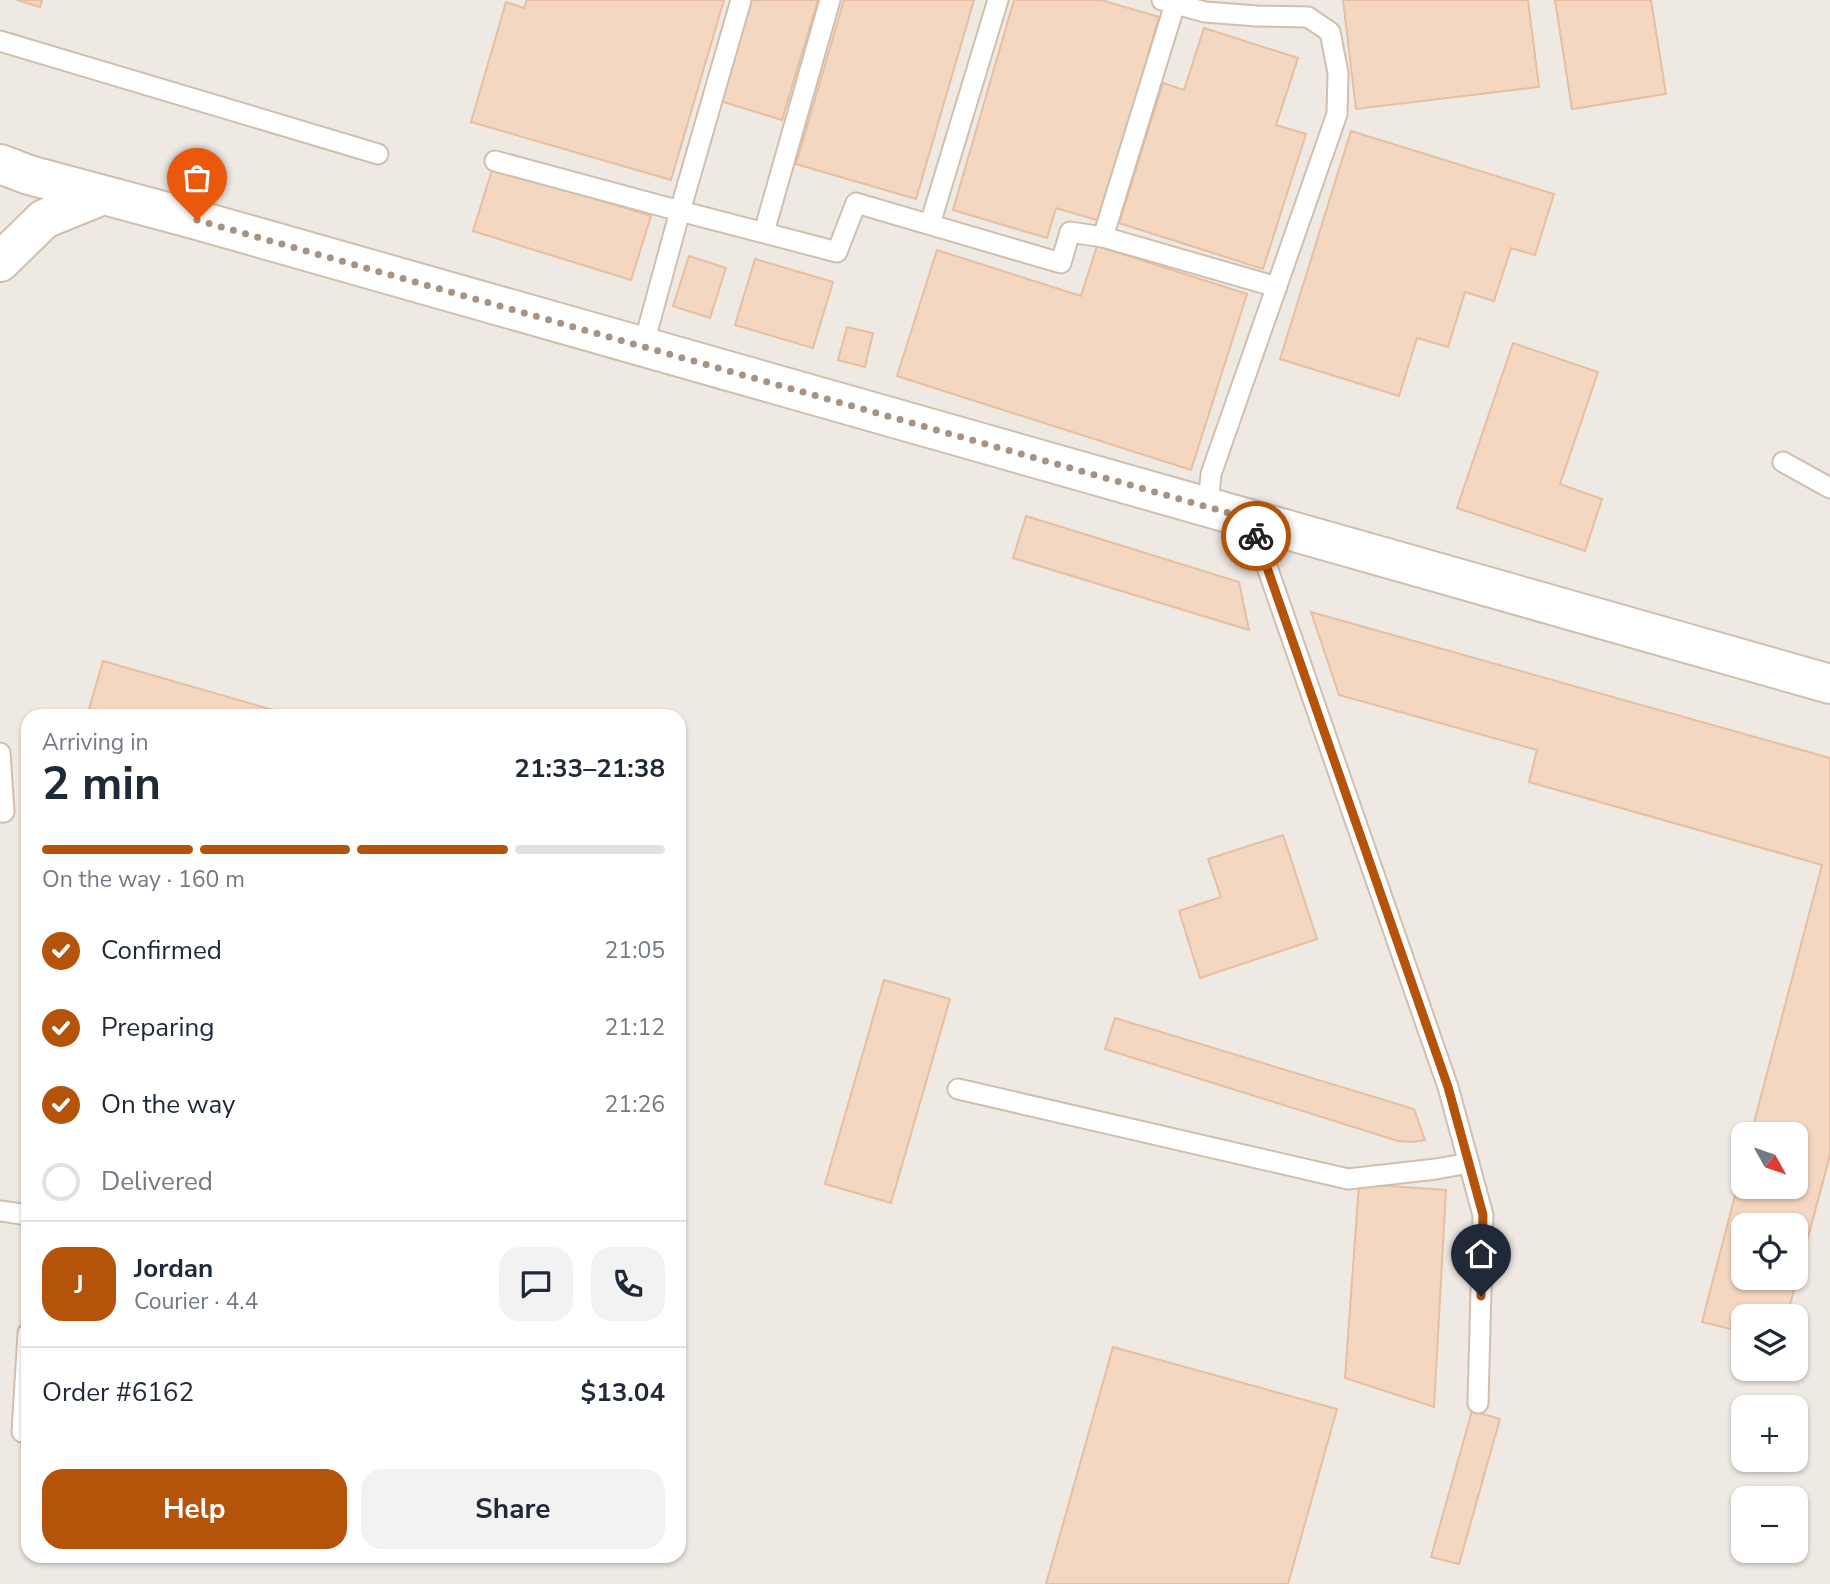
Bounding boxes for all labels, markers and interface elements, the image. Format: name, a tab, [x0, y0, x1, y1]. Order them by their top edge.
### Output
pin	[167, 148, 227, 220]
icon: bag	[178, 159, 216, 197]
courier	[1221, 501, 1291, 571]
icon: bike	[1237, 517, 1275, 555]
text: Arriving in	[42, 727, 149, 758]
text: 21:33–21:38	[514, 751, 665, 786]
text: 2 min	[42, 752, 161, 815]
text: On the way · 160 m	[42, 864, 245, 895]
icon: check	[42, 932, 80, 970]
text: Confirmed	[101, 933, 222, 968]
text: 21:05	[605, 935, 665, 966]
icon: check	[42, 1009, 80, 1047]
text: Preparing	[101, 1010, 214, 1045]
text: 21:12	[605, 1012, 665, 1043]
icon: check	[42, 1086, 80, 1124]
text: On the way	[101, 1087, 235, 1122]
text: 21:26	[605, 1089, 665, 1120]
north arrow	[1731, 1122, 1808, 1199]
map controls	[1731, 1122, 1808, 1563]
text: Delivered	[101, 1164, 213, 1199]
button: locate	[1731, 1213, 1808, 1290]
pin	[1451, 1224, 1511, 1296]
icon: home	[1462, 1235, 1500, 1273]
button: chat	[499, 1247, 573, 1321]
button: phone	[591, 1247, 665, 1321]
text: Jordan	[134, 1251, 213, 1286]
text: J	[74, 1267, 84, 1302]
text: Courier · 4.4	[134, 1286, 258, 1317]
button: layers	[1731, 1304, 1808, 1381]
text: Order #6162	[42, 1375, 194, 1410]
text: $13.04	[581, 1375, 665, 1410]
button: +	[1731, 1395, 1808, 1472]
button: Help	[42, 1469, 347, 1549]
button: Share	[361, 1469, 665, 1549]
button: −	[1731, 1486, 1808, 1563]

